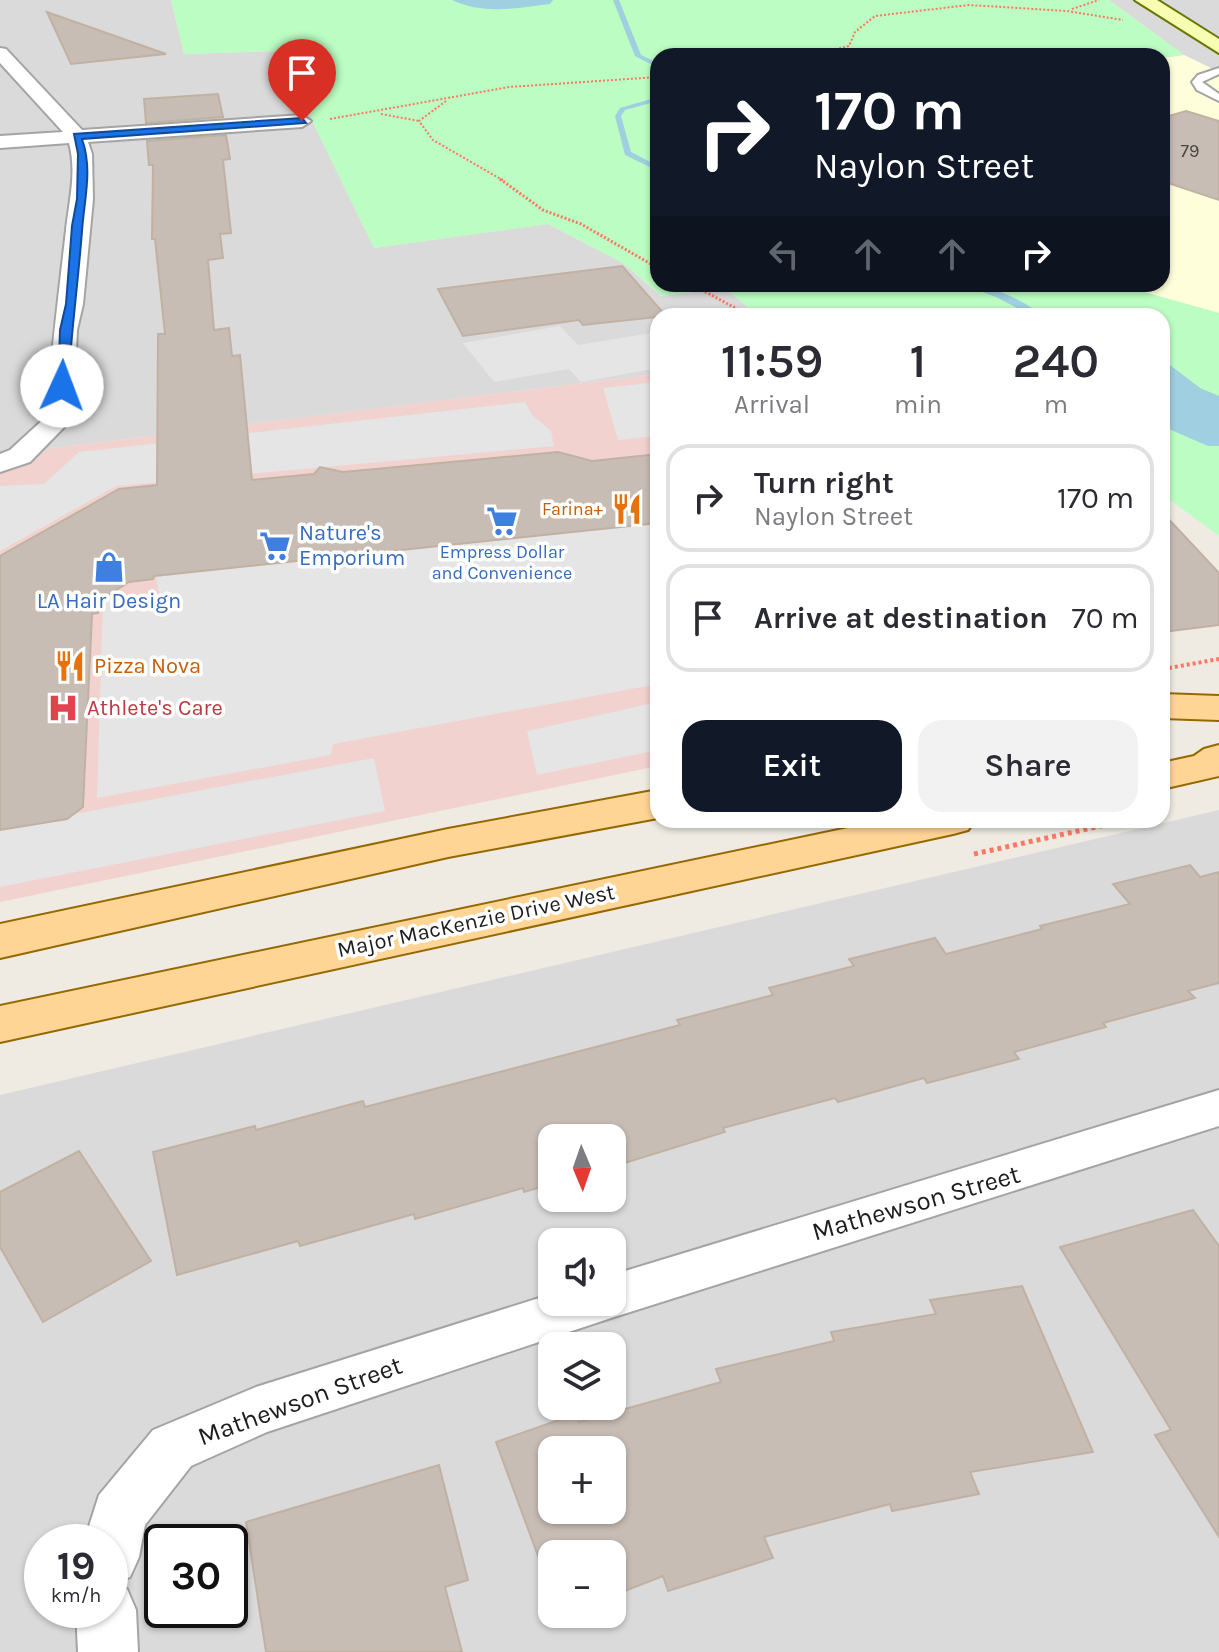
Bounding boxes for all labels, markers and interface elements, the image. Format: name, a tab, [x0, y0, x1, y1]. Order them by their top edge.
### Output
pin	[268, 39, 336, 121]
icon: arrive	[280, 51, 324, 95]
text: 170 m	[814, 78, 965, 143]
icon: right	[682, 80, 786, 184]
house number: 79	[1181, 140, 1199, 162]
text: Naylon Street	[814, 145, 1034, 187]
icon: left	[762, 232, 806, 276]
icon: ahead	[846, 232, 890, 276]
icon: ahead	[930, 232, 974, 276]
icon: right	[1014, 232, 1058, 276]
text: 11:59	[721, 333, 823, 389]
text: 1	[910, 333, 926, 389]
text: 240	[1013, 333, 1099, 389]
position arrow	[20, 344, 104, 428]
text: Arrival	[734, 389, 810, 420]
text: min	[894, 389, 942, 420]
text: m	[1044, 389, 1068, 420]
text: Turn right	[754, 465, 894, 501]
icon: right	[686, 476, 730, 520]
text: 170 m	[1057, 480, 1134, 516]
restaurant icon: Farina+	[610, 492, 644, 526]
place label: Farina+	[542, 498, 604, 520]
text: Naylon Street	[754, 501, 913, 532]
supermarket icon: Empress Dollar and Convenience	[485, 504, 519, 538]
place label: Nature's Emporium	[299, 520, 405, 571]
supermarket icon: Nature's Emporium	[258, 529, 292, 563]
place label: Empress Dollar and Convenience	[432, 541, 572, 584]
shop icon: LA Hair Design	[92, 550, 126, 584]
place label: LA Hair Design	[37, 588, 181, 614]
icon: arrive	[686, 596, 730, 640]
text: Arrive at destination	[754, 600, 1048, 636]
text: 70 m	[1072, 600, 1139, 636]
restaurant icon: Pizza Nova	[53, 649, 87, 683]
place label: Pizza Nova	[94, 653, 201, 679]
hospital icon: Athlete's Care	[46, 691, 80, 725]
place label: Athlete's Care	[87, 695, 223, 721]
button: Exit	[682, 720, 902, 812]
button: Share	[918, 720, 1138, 812]
street label: Major MacKenzie Drive West	[335, 879, 617, 963]
north arrow	[538, 1124, 626, 1212]
map controls	[538, 1124, 626, 1628]
street label: Mathewson Street	[808, 1158, 1024, 1248]
button: sound	[538, 1228, 626, 1316]
button: layers	[538, 1332, 626, 1420]
street label: Mathewson Street	[194, 1350, 407, 1452]
button: +	[538, 1436, 626, 1524]
speed limit sign: 30	[144, 1524, 248, 1628]
button: −	[538, 1540, 626, 1628]
text: 19	[57, 1542, 95, 1589]
text: km/h	[51, 1584, 101, 1607]

